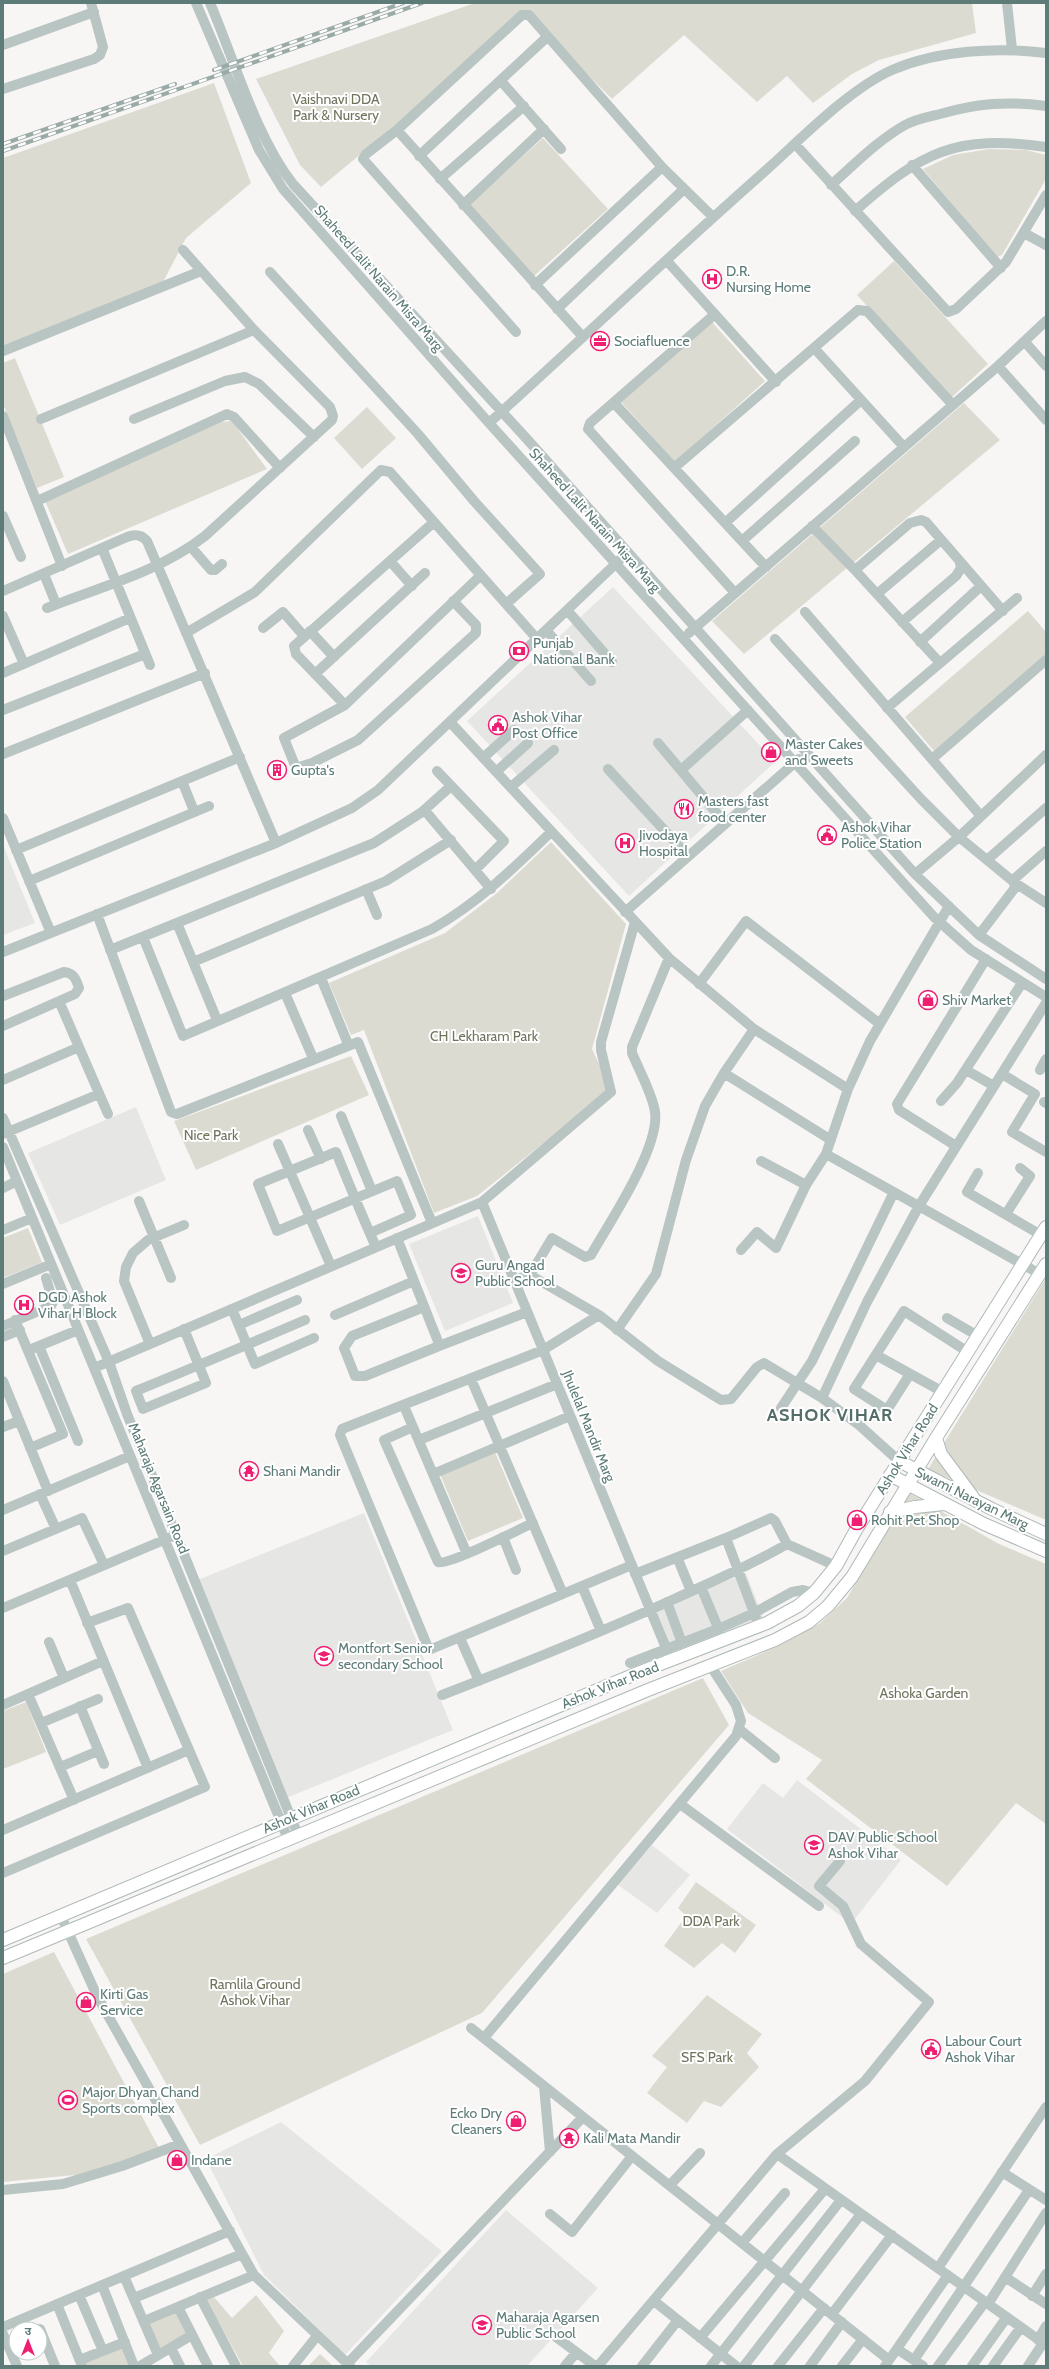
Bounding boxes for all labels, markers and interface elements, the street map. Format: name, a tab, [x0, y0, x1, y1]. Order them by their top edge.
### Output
park label: Vaishnavi DDA Park & Nursery	[292, 90, 380, 124]
street label: Shaheed Lalit Narain Misra Marg	[311, 201, 448, 356]
place label: D.R. Nursing Home	[726, 262, 811, 296]
hospital icon: D.R. Nursing Home	[701, 268, 723, 290]
office icon: Sociafluence	[589, 330, 611, 352]
place label: Sociafluence	[614, 332, 690, 350]
street label: Shaheed Lalit Narain Misra Marg	[525, 444, 665, 597]
place label: Punjab National Bank	[533, 634, 616, 668]
bank icon: Punjab National Bank	[508, 640, 530, 662]
place label: Ashok Vihar Post Office	[512, 708, 583, 742]
public building icon: Ashok Vihar Post Office	[487, 714, 509, 736]
place label: Master Cakes and Sweets	[785, 735, 863, 769]
shop icon: Master Cakes and Sweets	[760, 741, 782, 763]
building icon: Gupta's	[266, 759, 288, 781]
place label: Gupta's	[291, 761, 335, 779]
place label: Masters fast food center	[698, 792, 769, 826]
restaurant icon: Masters fast food center	[673, 798, 695, 820]
place label: Ashok Vihar Police Station	[841, 818, 922, 852]
public building icon: Ashok Vihar Police Station	[816, 824, 838, 846]
place label: Jivodaya Hospital	[638, 826, 688, 860]
hospital icon: Jivodaya Hospital	[614, 832, 636, 854]
shop icon: Shiv Market	[917, 989, 939, 1011]
place label: Shiv Market	[942, 991, 1011, 1009]
park label: CH Lekharam Park	[430, 1027, 539, 1045]
park label: Nice Park	[184, 1126, 239, 1144]
place label: Guru Angad Public School	[475, 1256, 555, 1290]
school or university icon: Guru Angad Public School	[450, 1262, 472, 1284]
place label: DGD Ashok Vihar H Block	[38, 1288, 118, 1322]
hospital icon: DGD Ashok Vihar H Block	[13, 1294, 35, 1316]
street label: Jhulelal Mandir Marg	[558, 1367, 620, 1485]
street label: Ashok Vihar Road	[872, 1400, 942, 1498]
district label: ASHOK VIHAR	[767, 1404, 893, 1426]
street label: Maharaja Agarsain Road	[124, 1420, 194, 1556]
temple icon: Shani Mandir	[238, 1460, 260, 1482]
place label: Shani Mandir	[263, 1462, 341, 1480]
street label: Swami Narayan Marg	[912, 1463, 1033, 1534]
shop icon: Rohit Pet Shop	[846, 1509, 868, 1531]
place label: Rohit Pet Shop	[871, 1511, 960, 1529]
place label: Montfort Senior secondary School	[338, 1639, 443, 1673]
school or university icon: Montfort Senior secondary School	[313, 1645, 335, 1667]
street label: Ashok Vihar Road	[559, 1657, 661, 1713]
park label: Ashoka Garden	[880, 1684, 969, 1702]
street label: Ashok Vihar Road	[260, 1780, 362, 1838]
place label: DAV Public School Ashok Vihar	[828, 1828, 938, 1862]
school or university icon: DAV Public School Ashok Vihar	[803, 1834, 825, 1856]
park label: DDA Park	[682, 1912, 740, 1930]
park label: Ramlila Ground Ashok Vihar	[209, 1975, 301, 2009]
place label: Kirti Gas Service	[100, 1985, 149, 2019]
shop icon: Kirti Gas Service	[75, 1991, 97, 2013]
place label: Labour Court Ashok Vihar	[945, 2032, 1022, 2066]
public building icon: Labour Court Ashok Vihar	[920, 2038, 942, 2060]
park label: SFS Park	[681, 2048, 734, 2066]
place label: Major Dhyan Chand Sports complex	[82, 2083, 199, 2117]
sports icon: Major Dhyan Chand Sports complex	[57, 2089, 79, 2111]
place label: Ecko Dry Cleaners	[450, 2104, 502, 2138]
shop icon: Ecko Dry Cleaners	[505, 2110, 527, 2132]
temple icon: Kali Mata Mandir	[558, 2127, 580, 2149]
place label: Kali Mata Mandir	[583, 2129, 681, 2147]
shop icon: Indane	[166, 2149, 188, 2171]
place label: Indane	[191, 2151, 232, 2169]
place label: Maharaja Agarsen Public School	[496, 2308, 600, 2342]
school or university icon: Maharaja Agarsen Public School	[471, 2314, 493, 2336]
north arrow	[8, 2321, 48, 2361]
text: उ	[25, 2324, 32, 2338]

